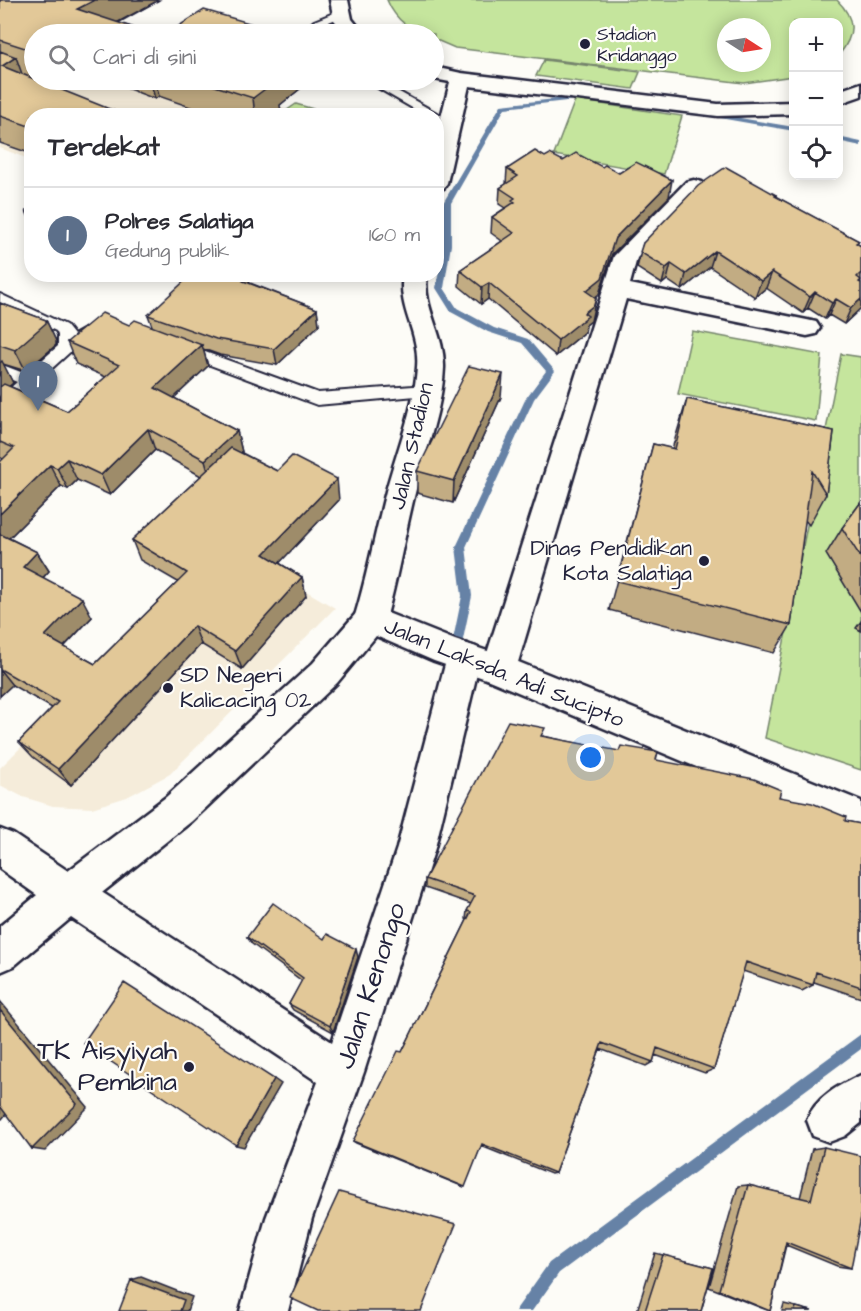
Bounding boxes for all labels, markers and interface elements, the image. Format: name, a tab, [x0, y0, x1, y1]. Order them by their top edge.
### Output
north arrow	[717, 18, 771, 72]
map controls	[789, 18, 843, 180]
button: +	[789, 18, 843, 72]
place label: Stadion Kridanggo	[597, 22, 677, 69]
search box	[24, 24, 444, 90]
marker: Stadion Kridanggo	[578, 37, 592, 51]
icon: search	[45, 41, 78, 74]
text: Cari di sini	[93, 42, 196, 73]
button: −	[789, 72, 843, 126]
button: locate	[789, 126, 843, 180]
text: Terdekat	[48, 129, 160, 165]
text: Polres Salatiga	[105, 206, 254, 237]
text: 1	[66, 221, 69, 249]
text: 160 m	[369, 221, 420, 249]
text: Gedung publik	[105, 237, 229, 265]
pin: 1	[18, 362, 57, 411]
street label: Jalan Stadion	[382, 379, 442, 513]
place label: Dinas Pendidikan Kota Salatiga	[531, 533, 692, 590]
marker: Dinas Pendidikan Kota Salatiga	[697, 554, 711, 568]
street label: Jalan Laksda. Adi Sucipto	[379, 611, 629, 736]
place label: SD Negeri Kalicacing 02	[180, 660, 312, 717]
marker: SD Negeri Kalicacing 02	[161, 681, 175, 695]
your location	[576, 743, 605, 772]
street label: Jalan Kenongo	[326, 898, 417, 1074]
place label: TK Aisyiyah Pembina	[37, 1032, 178, 1101]
marker: TK Aisyiyah Pembina	[182, 1060, 196, 1074]

